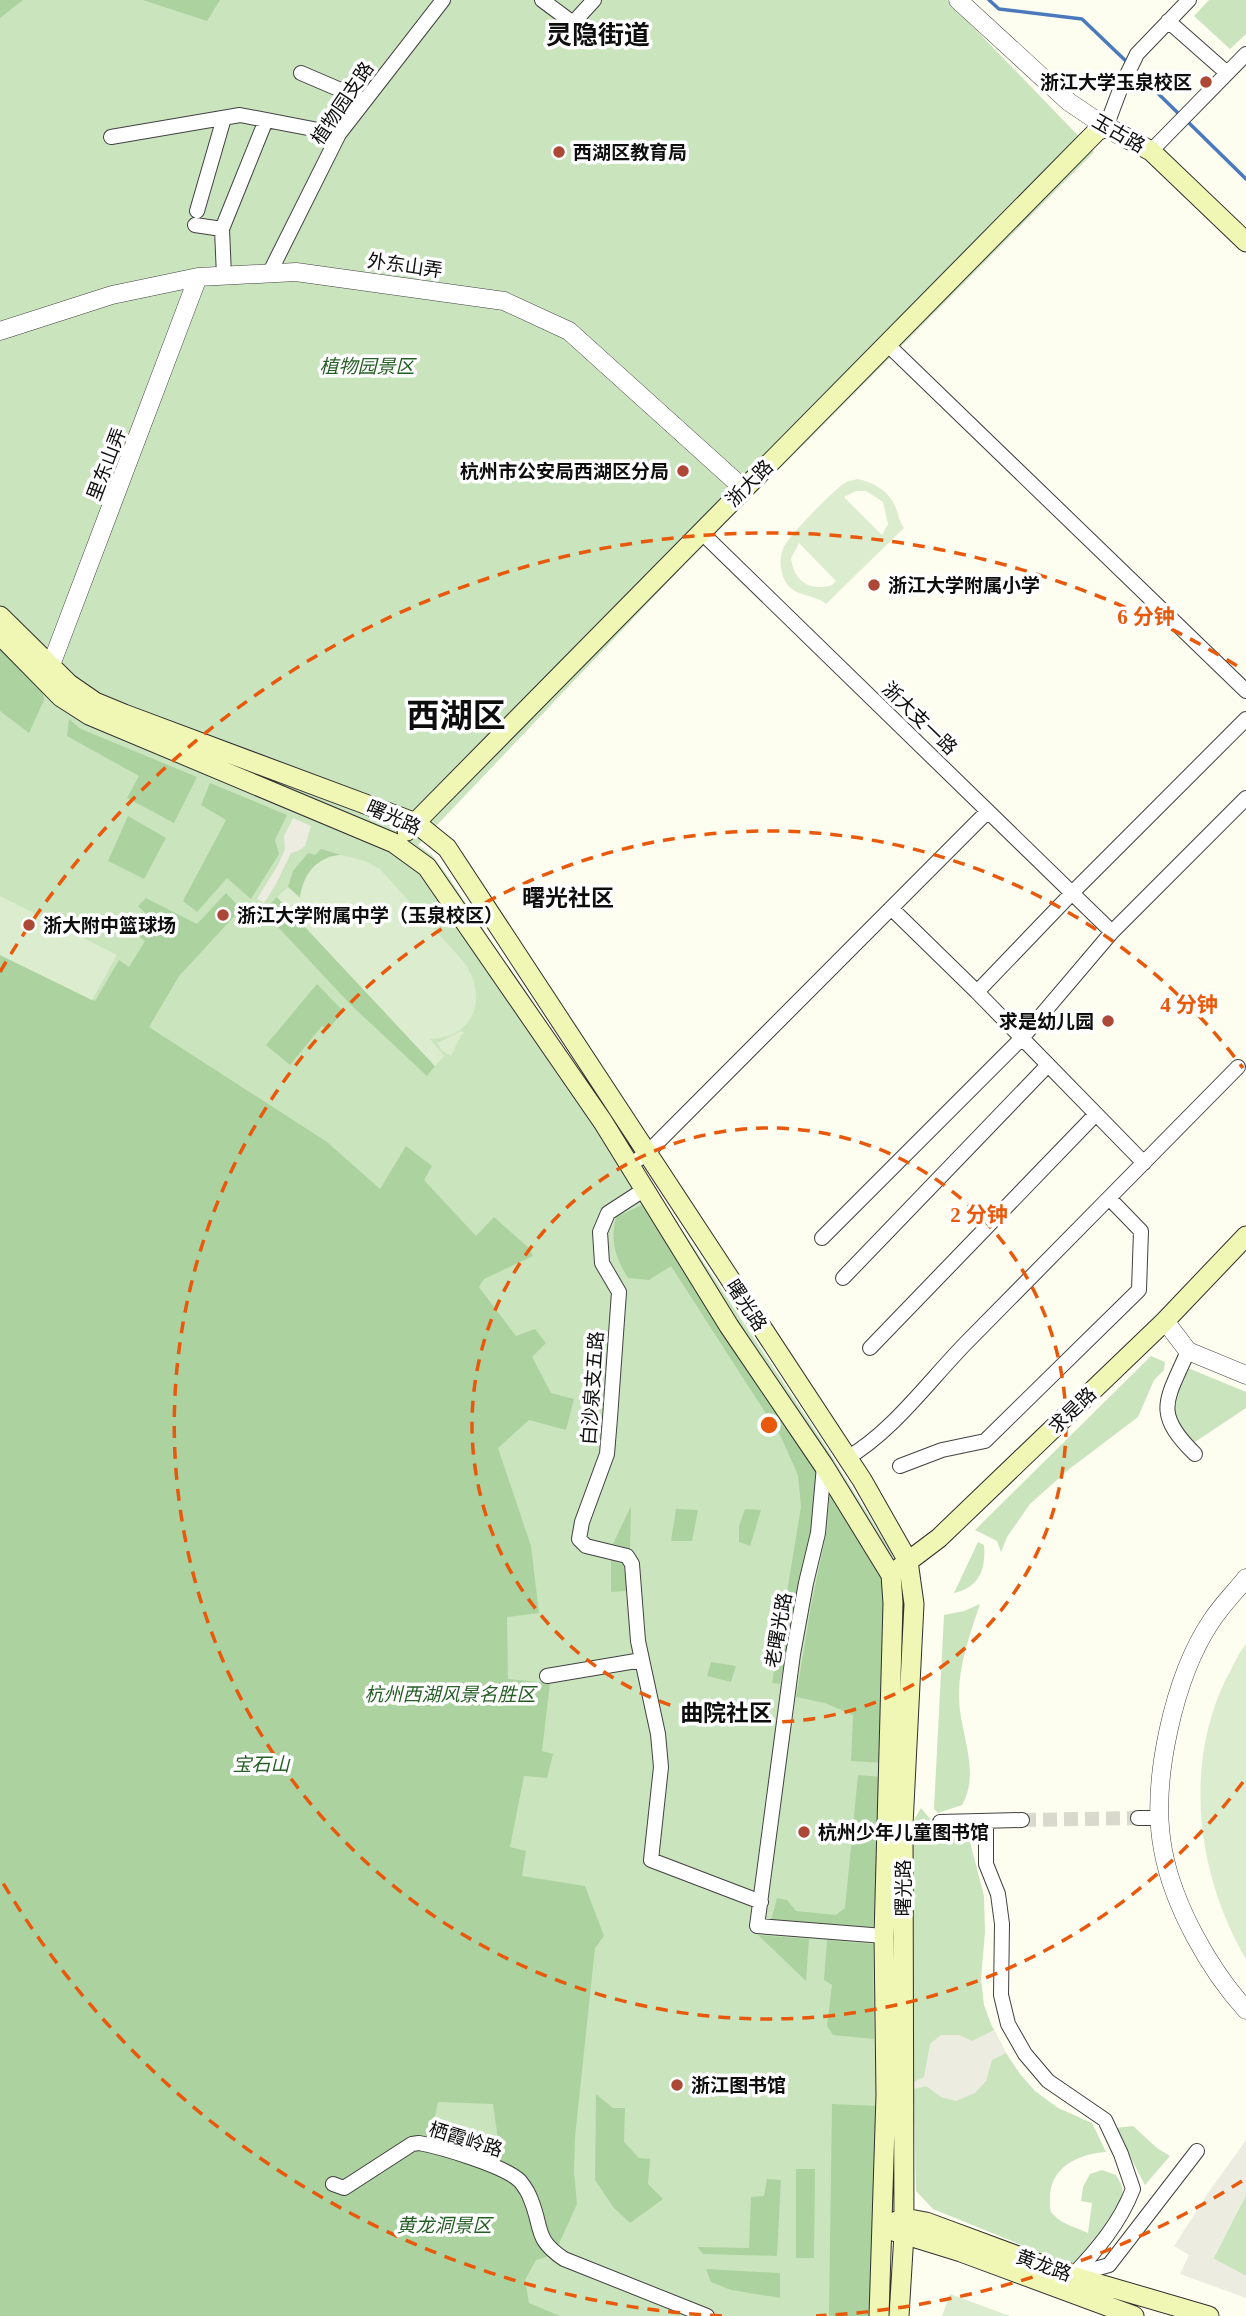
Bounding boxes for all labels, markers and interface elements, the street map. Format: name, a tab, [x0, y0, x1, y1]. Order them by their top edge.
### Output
district label: 灵隐街道	[546, 21, 650, 50]
street label: 植物园支路	[307, 58, 378, 149]
place label: 浙江大学玉泉校区	[1040, 72, 1192, 93]
marker: 浙江大学玉泉校区	[1198, 74, 1214, 90]
street label: 玉古路	[1089, 110, 1149, 157]
place label: 西湖区教育局	[573, 142, 687, 163]
marker: 西湖区教育局	[551, 144, 567, 160]
street label: 外东山弄	[366, 250, 444, 281]
park label: 植物园景区	[319, 356, 417, 377]
street label: 里东山弄	[83, 425, 130, 503]
street label: 浙大路	[722, 456, 777, 511]
place label: 杭州市公安局西湖区分局	[460, 461, 669, 482]
marker: 杭州市公安局西湖区分局	[675, 463, 691, 479]
place label: 浙江大学附属小学	[888, 575, 1040, 596]
marker: 浙江大学附属小学	[866, 577, 882, 593]
text: 6 分钟	[1117, 605, 1175, 629]
street label: 浙大支一路	[878, 678, 961, 759]
district label: 西湖区	[407, 698, 506, 734]
street label: 曙光路	[363, 796, 424, 839]
district label: 曙光社区	[522, 886, 614, 911]
place label: 浙江大学附属中学（玉泉校区）	[237, 905, 503, 926]
marker: 浙江大学附属中学（玉泉校区）	[215, 907, 231, 923]
place label: 浙大附中篮球场	[43, 915, 176, 936]
marker: 浙大附中篮球场	[21, 917, 37, 933]
text: 4 分钟	[1160, 993, 1218, 1017]
place label: 求是幼儿园	[999, 1011, 1094, 1032]
marker: 求是幼儿园	[1100, 1013, 1116, 1029]
text: 2 分钟	[950, 1203, 1008, 1227]
street label: 曙光路	[722, 1276, 771, 1335]
street label: 白沙泉支五路	[578, 1330, 607, 1446]
street label: 求是路	[1045, 1383, 1100, 1438]
centre of rings	[757, 1413, 781, 1437]
street label: 老曙光路	[762, 1591, 795, 1669]
park label: 杭州西湖风景名胜区	[364, 1684, 538, 1705]
district label: 曲院社区	[680, 1701, 772, 1726]
park label: 宝石山	[232, 1754, 290, 1775]
place label: 杭州少年儿童图书馆	[818, 1822, 989, 1843]
marker: 杭州少年儿童图书馆	[796, 1824, 812, 1840]
street label: 曙光路	[893, 1859, 914, 1917]
place label: 浙江图书馆	[691, 2075, 786, 2096]
marker: 浙江图书馆	[669, 2077, 685, 2093]
street label: 栖霞岭路	[426, 2118, 505, 2161]
park label: 黄龙洞景区	[396, 2215, 494, 2236]
street label: 黄龙路	[1013, 2246, 1074, 2285]

